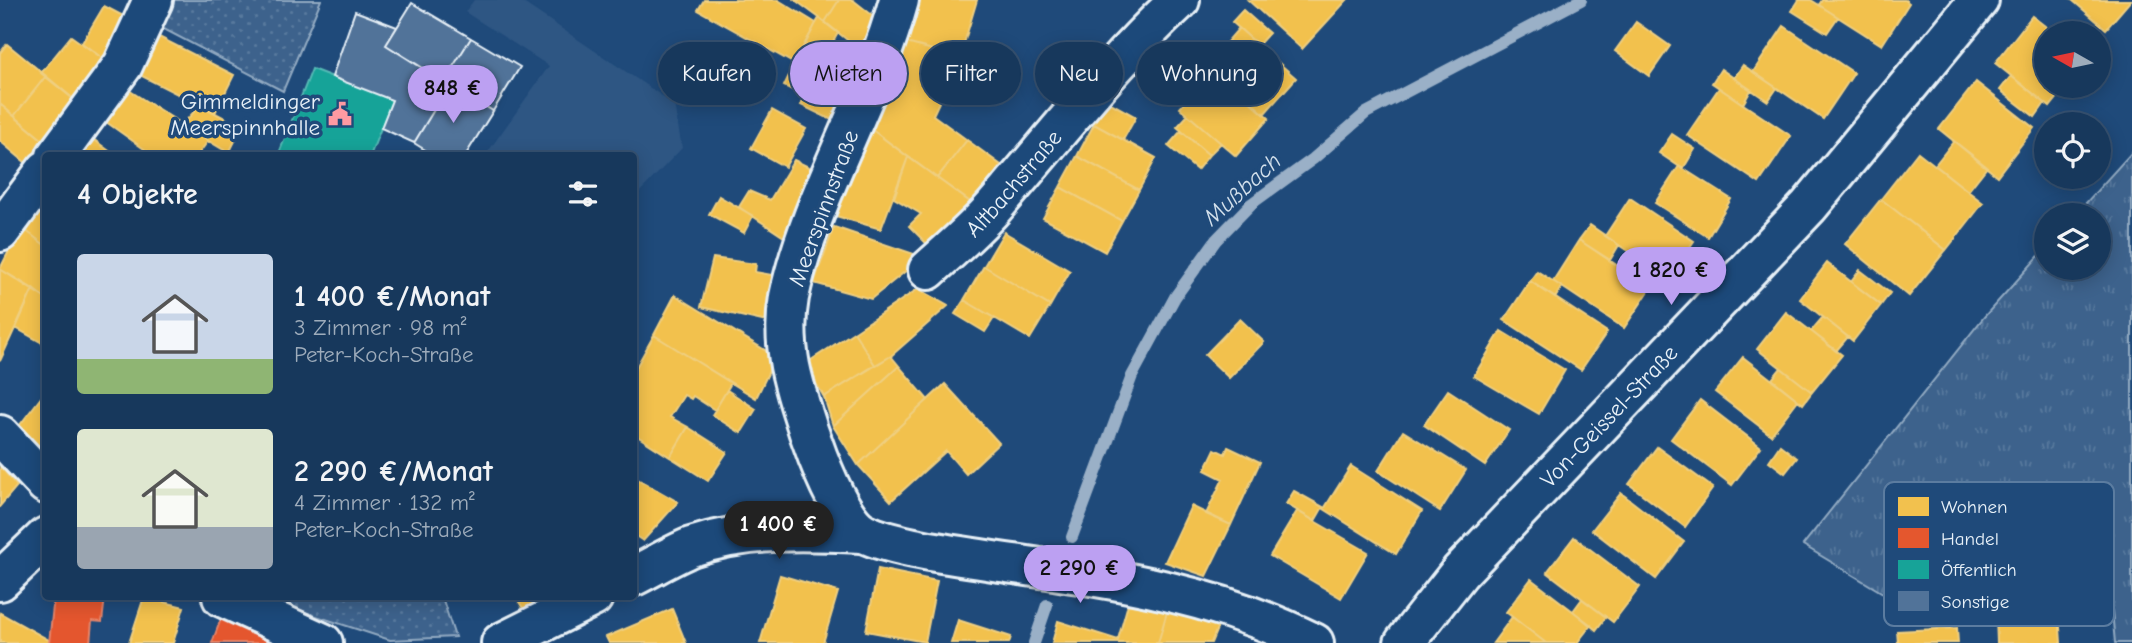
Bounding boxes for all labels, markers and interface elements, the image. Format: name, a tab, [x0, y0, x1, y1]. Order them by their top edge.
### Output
north arrow	[2034, 21, 2110, 98]
map controls	[2034, 21, 2111, 280]
chip: Kaufen	[658, 42, 776, 105]
chip: Mieten	[790, 42, 907, 105]
chip: Filter	[921, 42, 1021, 105]
chip: Neu	[1035, 42, 1123, 105]
chip: Wohnung	[1137, 42, 1282, 105]
pin: 848 €	[404, 66, 502, 125]
text: 848 €	[424, 74, 482, 101]
place label: Gimmeldinger Meerspinnhalle	[170, 88, 321, 141]
public building icon: Gimmeldinger Meerspinnhalle	[326, 100, 354, 128]
button: locate	[2034, 112, 2111, 189]
street label: Altbachstraße	[960, 124, 1068, 243]
street label: Meerspinnstraße	[783, 126, 864, 290]
water label: Mußbach	[1197, 147, 1287, 232]
icon: filters	[564, 175, 602, 213]
text: 4 Objekte	[77, 177, 198, 212]
button: layers	[2034, 203, 2111, 280]
pin: 1 820 €	[1606, 247, 1736, 307]
text: 1 820 €	[1632, 256, 1710, 283]
text: 1 400 €/Monat	[294, 279, 490, 314]
icon: home	[133, 282, 217, 366]
text: 3 Zimmer · 98 m²	[294, 314, 467, 341]
street label: Von-Geissel-Straße	[1535, 339, 1683, 493]
text: Peter-Koch-Straße	[294, 341, 474, 368]
text: 2 290 €/Monat	[294, 454, 493, 489]
icon: home	[133, 457, 217, 541]
legend	[1884, 482, 2114, 626]
text: 4 Zimmer · 132 m²	[294, 489, 475, 516]
text: Wohnen	[1941, 496, 2007, 518]
pin: 1 400 €	[714, 502, 844, 561]
text: 1 400 €	[740, 510, 818, 537]
text: Peter-Koch-Straße	[294, 516, 474, 543]
text: Handel	[1941, 528, 1999, 550]
pin: 2 290 €	[1015, 546, 1145, 605]
text: 2 290 €	[1040, 554, 1120, 581]
text: Öffentlich	[1941, 559, 2017, 581]
text: Sonstige	[1941, 591, 2009, 613]

